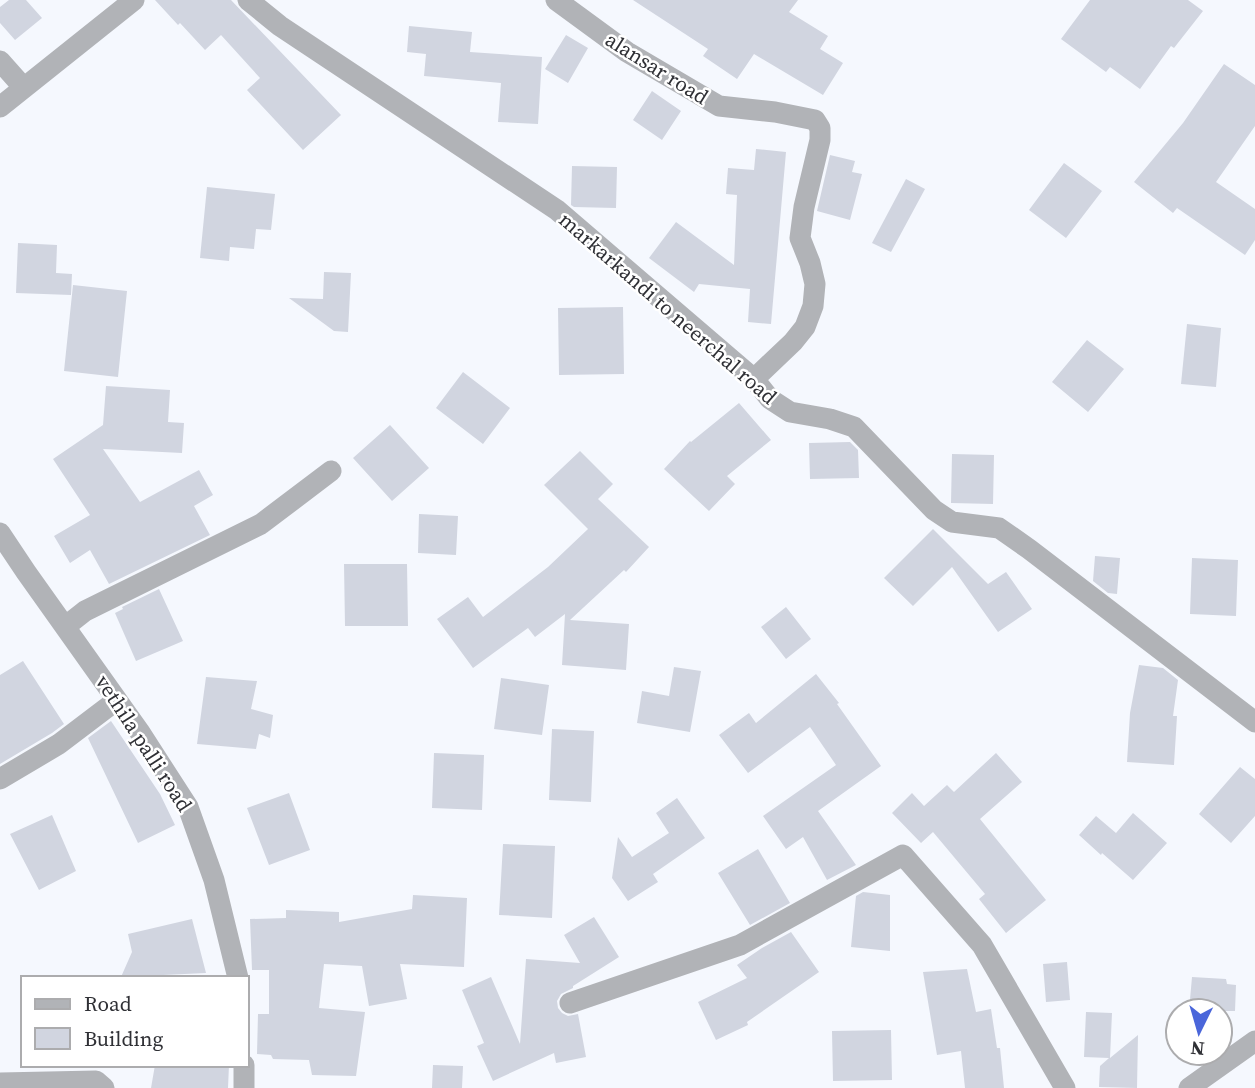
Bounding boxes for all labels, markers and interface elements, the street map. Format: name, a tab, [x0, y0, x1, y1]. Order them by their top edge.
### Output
street label: alansar road	[600, 25, 714, 111]
street label: markarkandi to neerchal road	[553, 205, 783, 411]
street label: vethila palli road	[89, 669, 199, 817]
legend	[21, 976, 248, 1067]
text: Road	[84, 989, 132, 1018]
north arrow	[1164, 997, 1234, 1067]
text: Building	[84, 1024, 163, 1053]
text: N	[1189, 1035, 1206, 1062]

